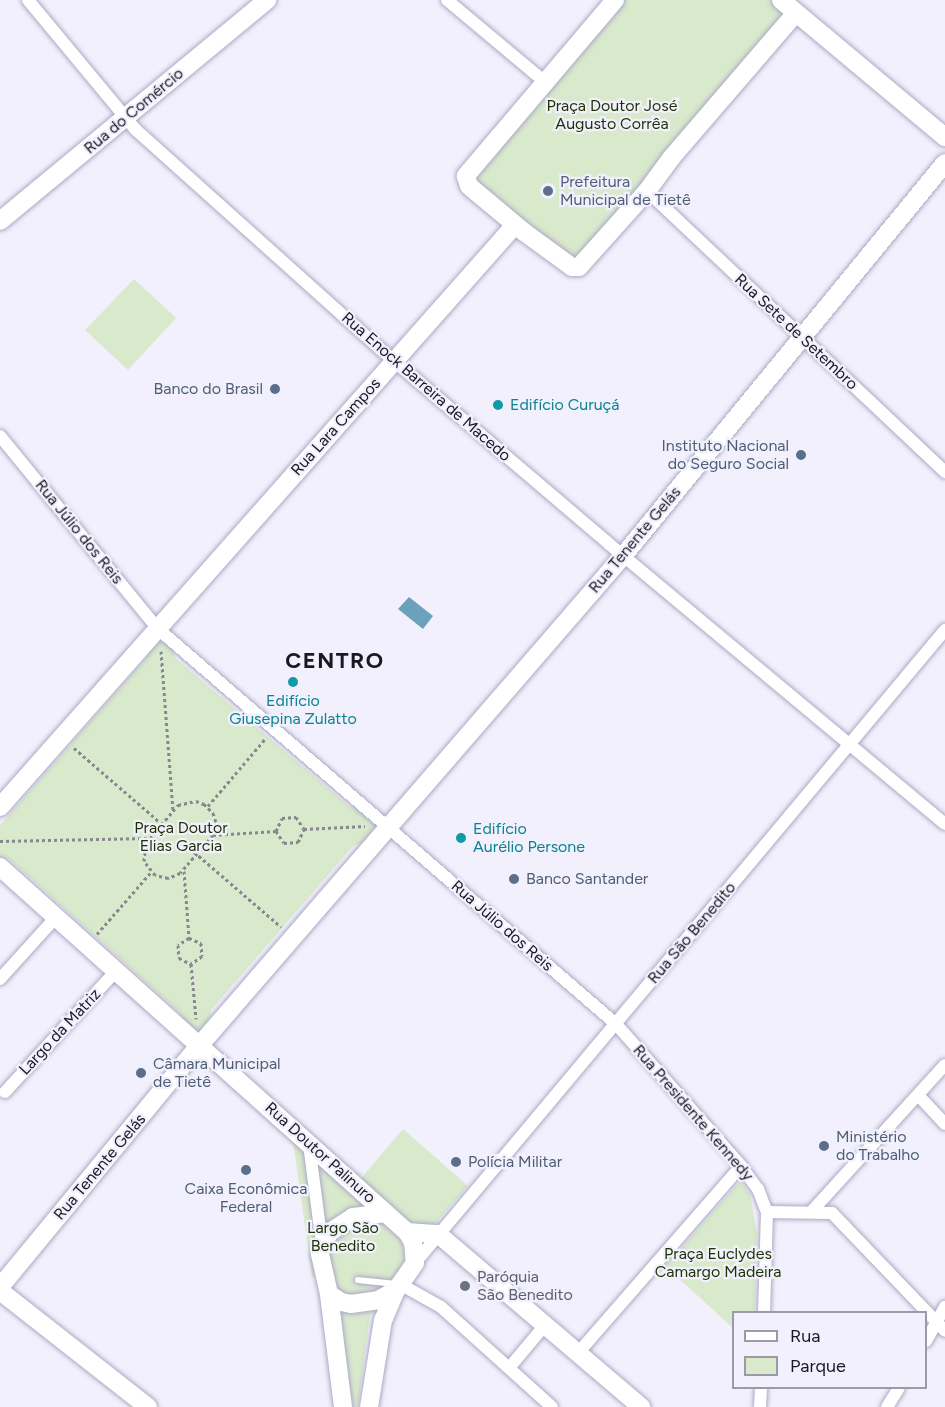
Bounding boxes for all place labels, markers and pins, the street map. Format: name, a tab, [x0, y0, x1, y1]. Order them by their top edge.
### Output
place label: Prefeitura Municipal de Tietê	[560, 172, 691, 210]
marker: Prefeitura Municipal de Tietê	[541, 184, 555, 198]
place label: Banco do Brasil	[154, 379, 263, 399]
marker: Banco do Brasil	[268, 382, 282, 396]
place label: Edifício Curuçá	[510, 395, 619, 415]
marker: Edifício Curuçá	[491, 398, 505, 412]
place label: Instituto Nacional do Seguro Social	[662, 436, 789, 474]
marker: Instituto Nacional do Seguro Social	[794, 448, 808, 462]
marker: Edifício Giusepina Zulatto	[286, 675, 300, 689]
place label: Edifício Giusepina Zulatto	[229, 691, 357, 729]
place label: Edifício Aurélio Persone	[473, 819, 585, 857]
marker: Edifício Aurélio Persone	[454, 831, 468, 845]
place label: Banco Santander	[526, 869, 648, 889]
marker: Banco Santander	[507, 872, 521, 886]
place label: Câmara Municipal de Tietê	[153, 1054, 281, 1092]
marker: Câmara Municipal de Tietê	[134, 1066, 148, 1080]
place label: Ministério do Trabalho	[836, 1127, 920, 1165]
marker: Ministério do Trabalho	[817, 1139, 831, 1153]
place label: Polícia Militar	[468, 1152, 562, 1172]
marker: Polícia Militar	[449, 1155, 463, 1169]
marker: Caixa Econômica Federal	[239, 1163, 253, 1177]
place label: Caixa Econômica Federal	[185, 1179, 307, 1217]
place label: Paróquia São Benedito	[477, 1267, 573, 1305]
marker: Paróquia São Benedito	[458, 1279, 472, 1293]

